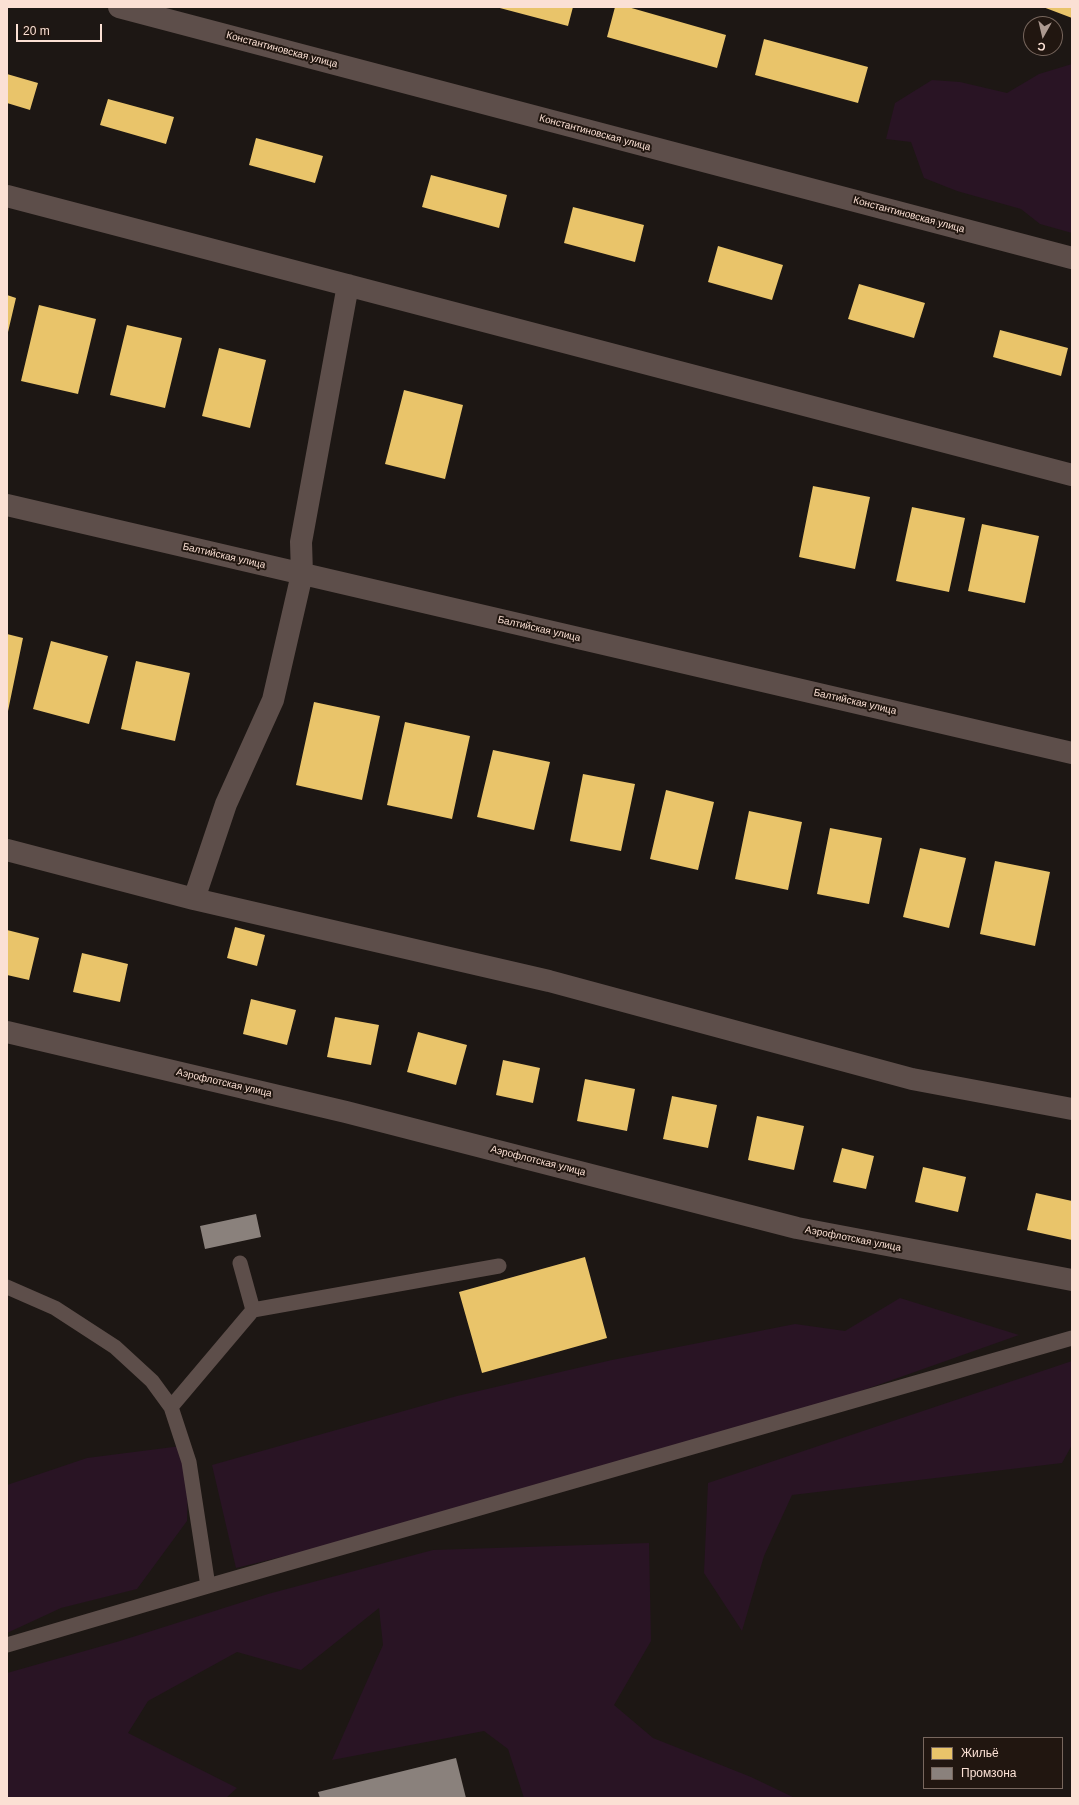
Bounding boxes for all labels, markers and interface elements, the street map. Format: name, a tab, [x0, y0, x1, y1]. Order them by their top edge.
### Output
scale bar	[18, 16, 104, 42]
north arrow	[1023, 16, 1063, 56]
text: 20 m	[23, 24, 50, 38]
street label: Константиновская улица	[225, 29, 339, 71]
text: С	[1037, 40, 1046, 53]
street label: Константиновская улица	[538, 112, 652, 154]
street label: Константиновская улица	[852, 194, 966, 236]
street label: Балтийская улица	[181, 541, 267, 571]
street label: Балтийская улица	[496, 614, 582, 644]
street label: Балтийская улица	[812, 687, 898, 717]
street label: Аэрофлотская улица	[175, 1066, 273, 1100]
street label: Аэрофлотская улица	[489, 1143, 587, 1179]
street label: Аэрофлотская улица	[804, 1224, 902, 1254]
legend	[923, 1737, 1063, 1789]
text: Жильё	[961, 1746, 999, 1760]
text: Промзона	[961, 1766, 1016, 1780]

